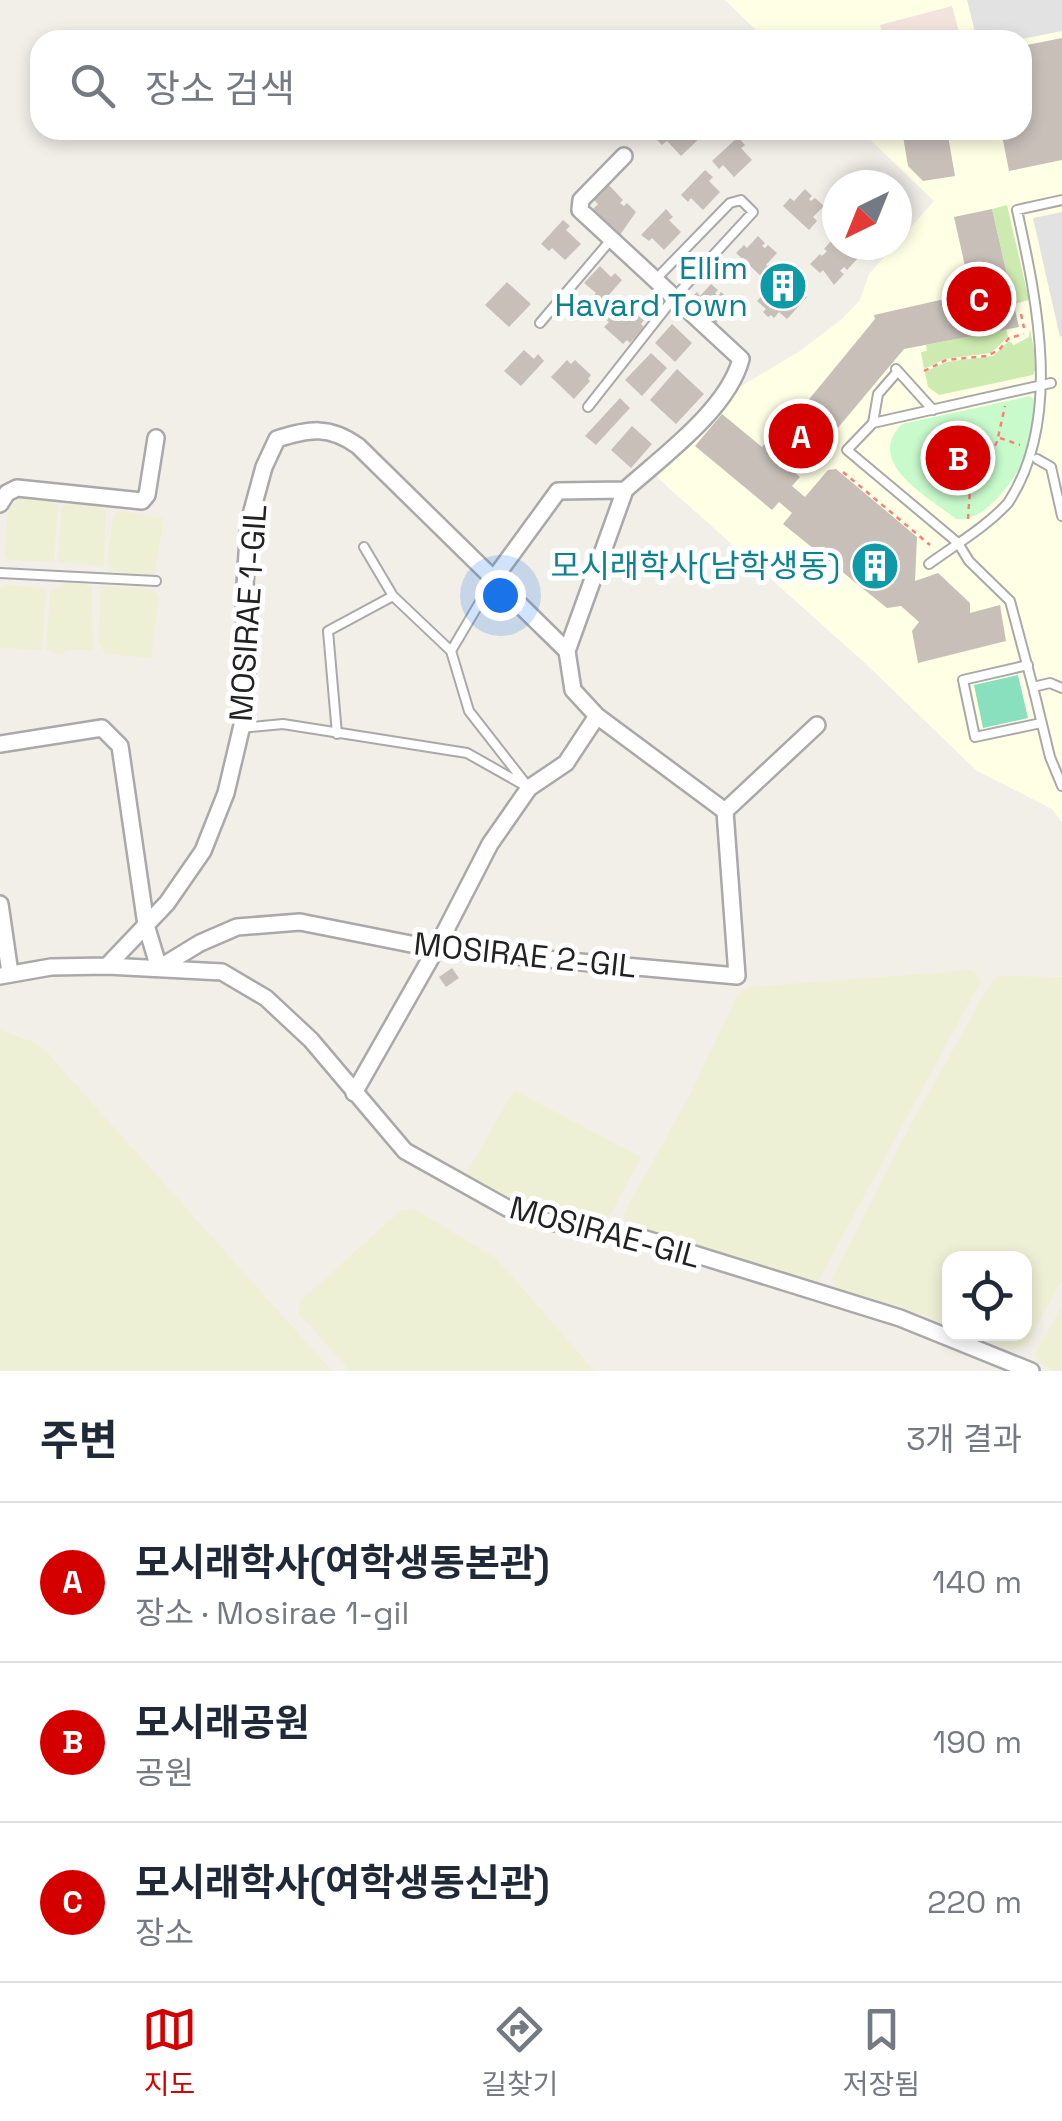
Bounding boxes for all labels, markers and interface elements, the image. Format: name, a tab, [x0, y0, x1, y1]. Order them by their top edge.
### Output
search box	[30, 30, 1032, 140]
icon: search	[65, 58, 120, 113]
text: 장소 검색	[145, 65, 295, 113]
north arrow	[822, 170, 912, 260]
place label: Ellim Havard Town	[554, 248, 748, 325]
building icon: Ellim Havard Town	[757, 260, 809, 312]
pin: C	[946, 262, 1012, 336]
pin: A	[768, 398, 834, 474]
pin: B	[926, 420, 990, 496]
street label: MOSIRAE 1-GIL	[220, 503, 276, 723]
building icon: 모시래학사(남학생동)	[849, 540, 901, 592]
place label: 모시래학사(남학생동)	[551, 546, 840, 586]
your location	[475, 570, 526, 621]
street label: MOSIRAE 2-GIL	[412, 923, 638, 987]
street label: MOSIRAE-GIL	[505, 1187, 705, 1277]
map controls	[942, 1251, 1032, 1341]
button: locate	[942, 1251, 1032, 1341]
text: 주변	[40, 1414, 117, 1467]
text: 3개 결과	[906, 1419, 1022, 1459]
text: 모시래학사(여학생동본관)	[135, 1539, 550, 1587]
text: A	[62, 1562, 83, 1602]
text: 140 m	[932, 1562, 1022, 1602]
text: 장소 · Mosirae 1-gil	[135, 1593, 409, 1633]
text: 모시래공원	[135, 1699, 310, 1747]
text: B	[62, 1722, 83, 1762]
text: 190 m	[933, 1722, 1022, 1762]
text: 공원	[135, 1753, 194, 1793]
text: 모시래학사(여학생동신관)	[135, 1859, 550, 1907]
text: C	[62, 1882, 83, 1922]
text: 220 m	[927, 1882, 1022, 1922]
text: 장소	[135, 1913, 194, 1953]
tab: 지도	[142, 2002, 197, 2102]
tab: 길찾기	[481, 2002, 558, 2102]
tab: 저장됨	[843, 2002, 920, 2102]

